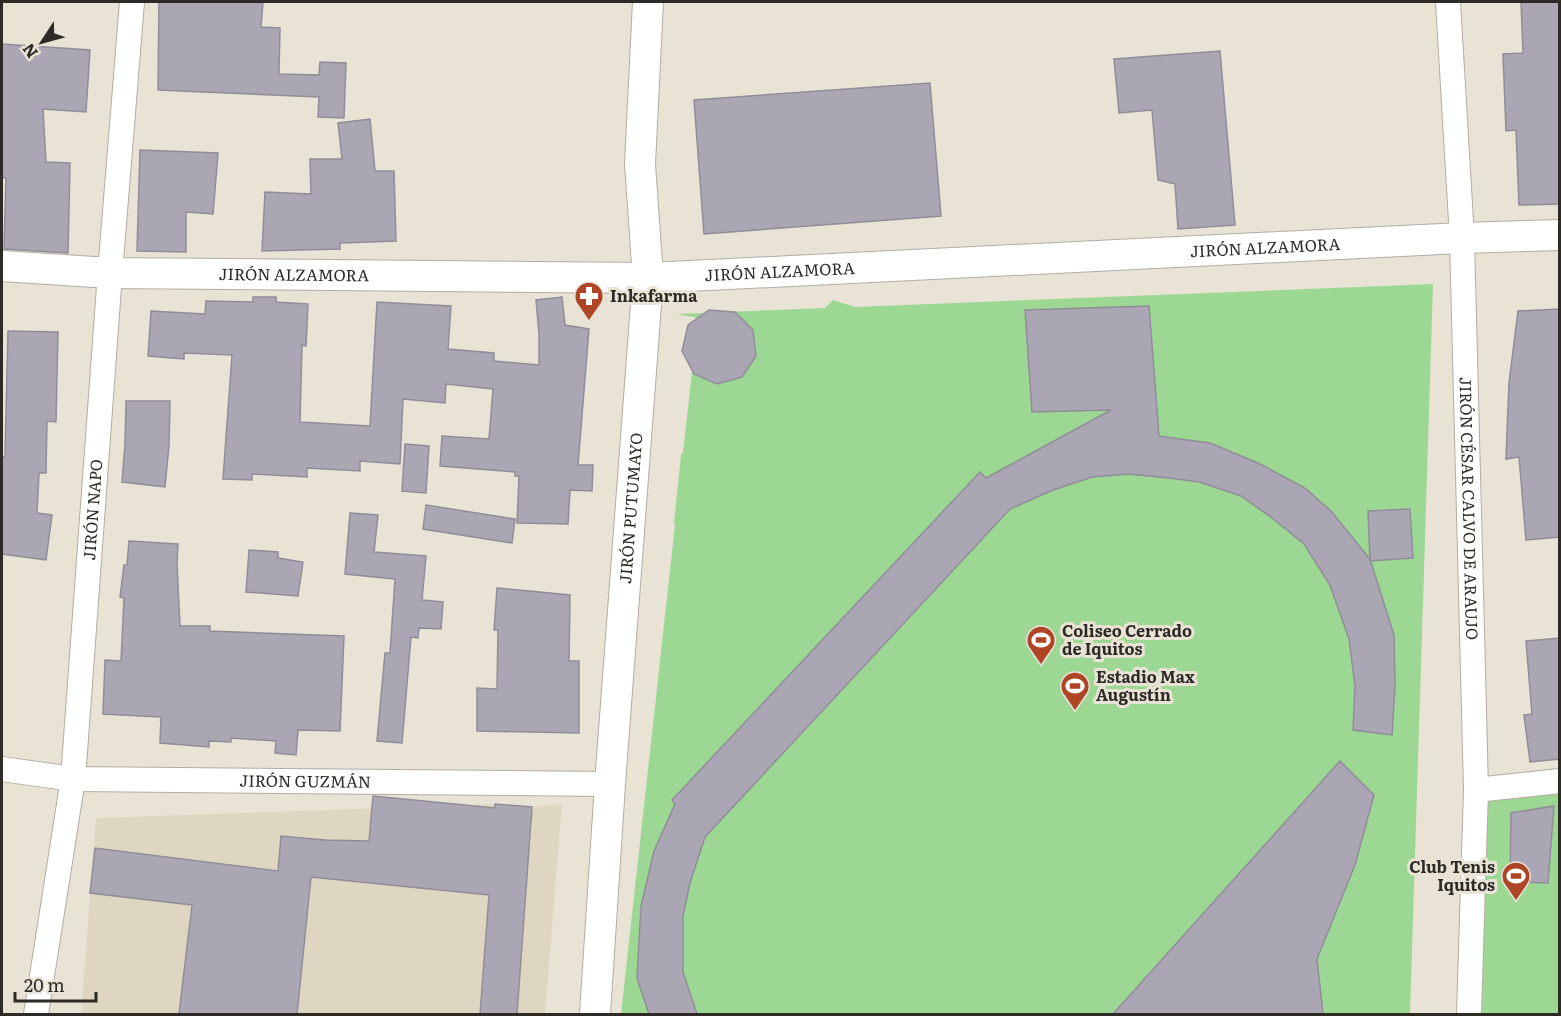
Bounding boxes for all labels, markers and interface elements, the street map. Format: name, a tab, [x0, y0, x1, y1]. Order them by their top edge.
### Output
north arrow	[12, 12, 72, 72]
text: N	[15, 39, 43, 64]
street label: JIRÓN ALZAMORA	[1189, 231, 1341, 262]
street label: JIRÓN ALZAMORA	[704, 255, 856, 286]
street label: JIRÓN ALZAMORA	[218, 261, 369, 286]
pharmacy icon: Inkafarma	[573, 280, 605, 322]
place label: Inkafarma	[610, 283, 698, 307]
street label: JIRÓN CÉSAR CALVO DE ARAUJO	[1455, 377, 1485, 640]
street label: JIRÓN PUTUMAYO	[612, 432, 647, 585]
street label: JIRÓN NAPO	[76, 458, 107, 561]
place label: Coliseo Cerrado de Iquitos	[1062, 618, 1192, 660]
sports icon: Coliseo Cerrado de Iquitos	[1025, 624, 1057, 666]
place label: Estadio Max Augustín	[1096, 664, 1195, 706]
sports icon: Estadio Max Augustín	[1059, 670, 1091, 712]
street label: JIRÓN GUZMÁN	[239, 768, 371, 793]
place label: Club Tenis Iquitos	[1409, 854, 1495, 896]
sports icon: Club Tenis Iquitos	[1500, 860, 1532, 902]
scale bar	[15, 965, 96, 1003]
text: 20 m	[24, 971, 65, 998]

